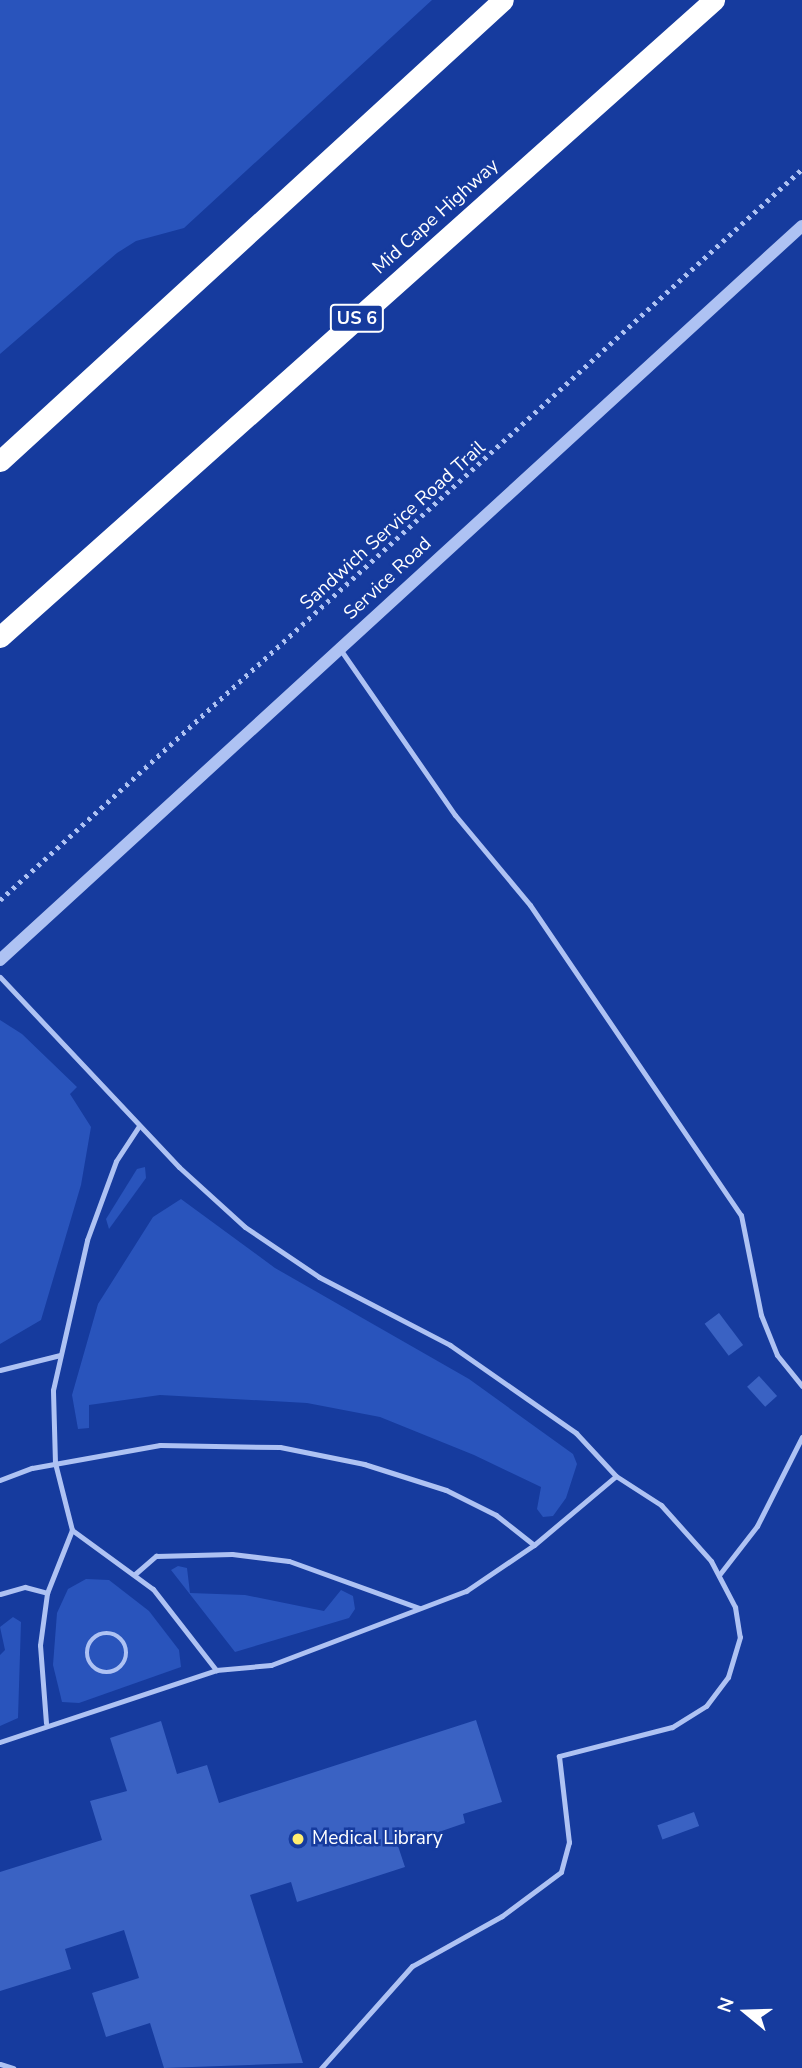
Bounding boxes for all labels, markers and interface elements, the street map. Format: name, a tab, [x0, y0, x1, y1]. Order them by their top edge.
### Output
street label: Mid Cape Highway	[368, 155, 504, 279]
road number: US 6	[329, 304, 385, 332]
street label: Sandwich Service Road Trail	[296, 437, 490, 615]
street label: Service Road	[340, 533, 436, 625]
place label: Medical Library	[312, 1828, 443, 1850]
marker: Medical Library	[290, 1831, 306, 1847]
north arrow	[711, 1977, 781, 2047]
text: N	[712, 1994, 741, 2016]

